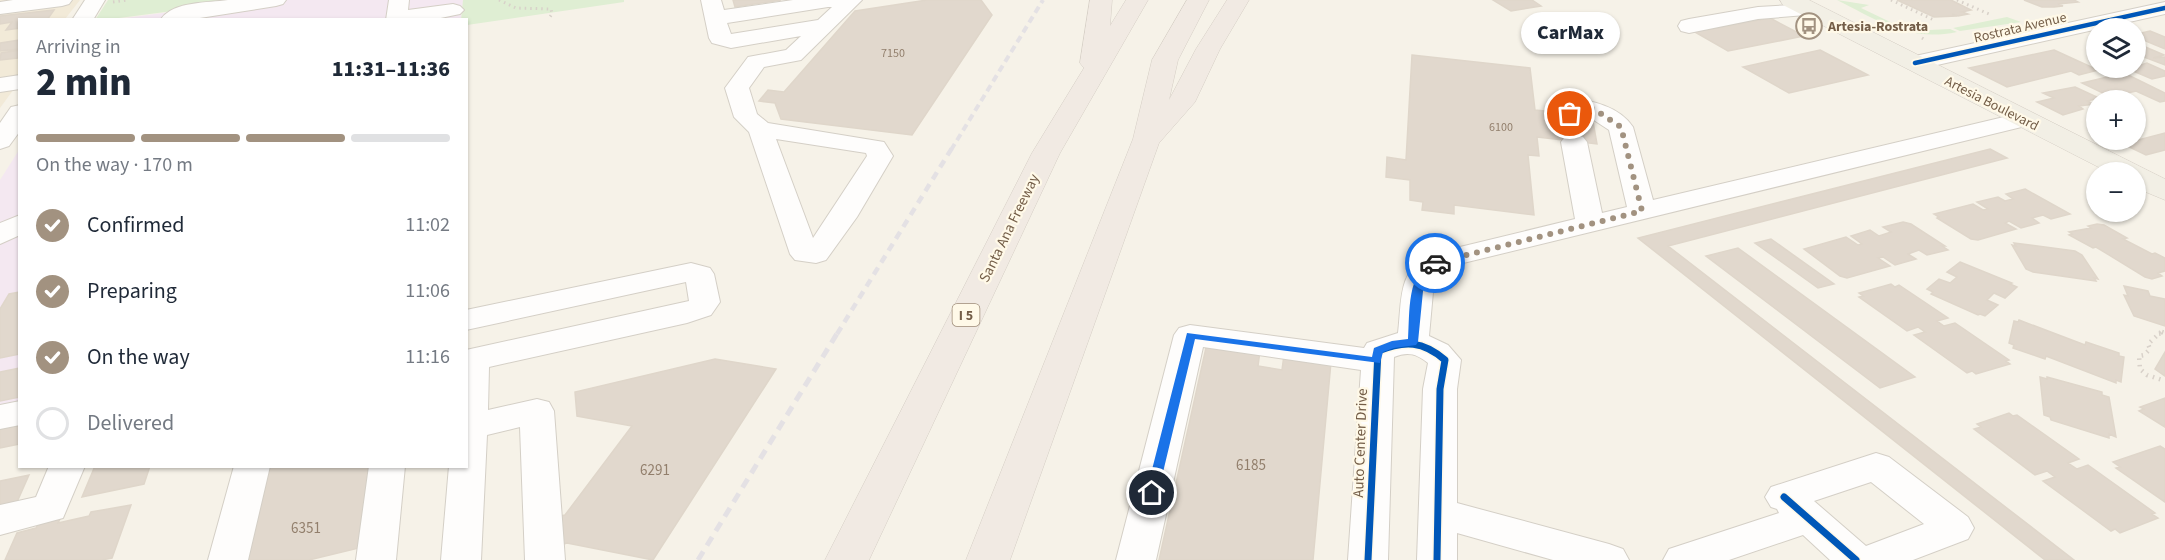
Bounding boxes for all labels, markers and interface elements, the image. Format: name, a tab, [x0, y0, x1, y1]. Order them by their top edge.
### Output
street label: Rostrata Avenue	[1972, 8, 2069, 48]
bus stop icon: Artesia-Rostrata	[1794, 11, 1824, 41]
callout: CarMax	[1520, 12, 1620, 54]
place label: Artesia-Rostrata	[1827, 17, 1928, 37]
map controls	[2086, 18, 2146, 222]
button: layers	[2086, 18, 2146, 78]
text: CarMax	[1537, 19, 1604, 47]
text: Arriving in	[36, 33, 121, 61]
house number: 7150	[881, 45, 905, 62]
text: 11:31–11:36	[332, 53, 450, 85]
text: 2 min	[36, 55, 132, 111]
street label: Artesia Boulevard	[1941, 72, 2042, 136]
pin	[1544, 88, 1595, 139]
button: +	[2086, 90, 2146, 150]
icon: bag	[1553, 97, 1586, 130]
house number: 6100	[1489, 119, 1513, 136]
text: On the way · 170 m	[36, 151, 193, 179]
button: −	[2086, 162, 2146, 222]
street label: Santa Ana Freeway	[974, 170, 1045, 286]
icon: check	[36, 209, 69, 242]
text: Confirmed	[87, 209, 184, 241]
text: 11:02	[405, 211, 450, 239]
courier	[1405, 233, 1465, 293]
icon: car	[1419, 247, 1452, 280]
icon: check	[36, 275, 69, 308]
text: Preparing	[87, 275, 177, 307]
text: 11:06	[405, 277, 450, 305]
road number: I 5	[952, 304, 980, 326]
icon: check	[36, 341, 69, 374]
text: On the way	[87, 341, 190, 373]
text: 11:16	[405, 343, 450, 371]
street label: Auto Center Drive	[1348, 388, 1373, 498]
text: Delivered	[87, 407, 174, 439]
house number: 6185	[1236, 455, 1266, 476]
house number: 6291	[640, 460, 670, 481]
pin	[1126, 467, 1177, 518]
icon: home	[1135, 476, 1168, 509]
house number: 6351	[291, 518, 321, 539]

